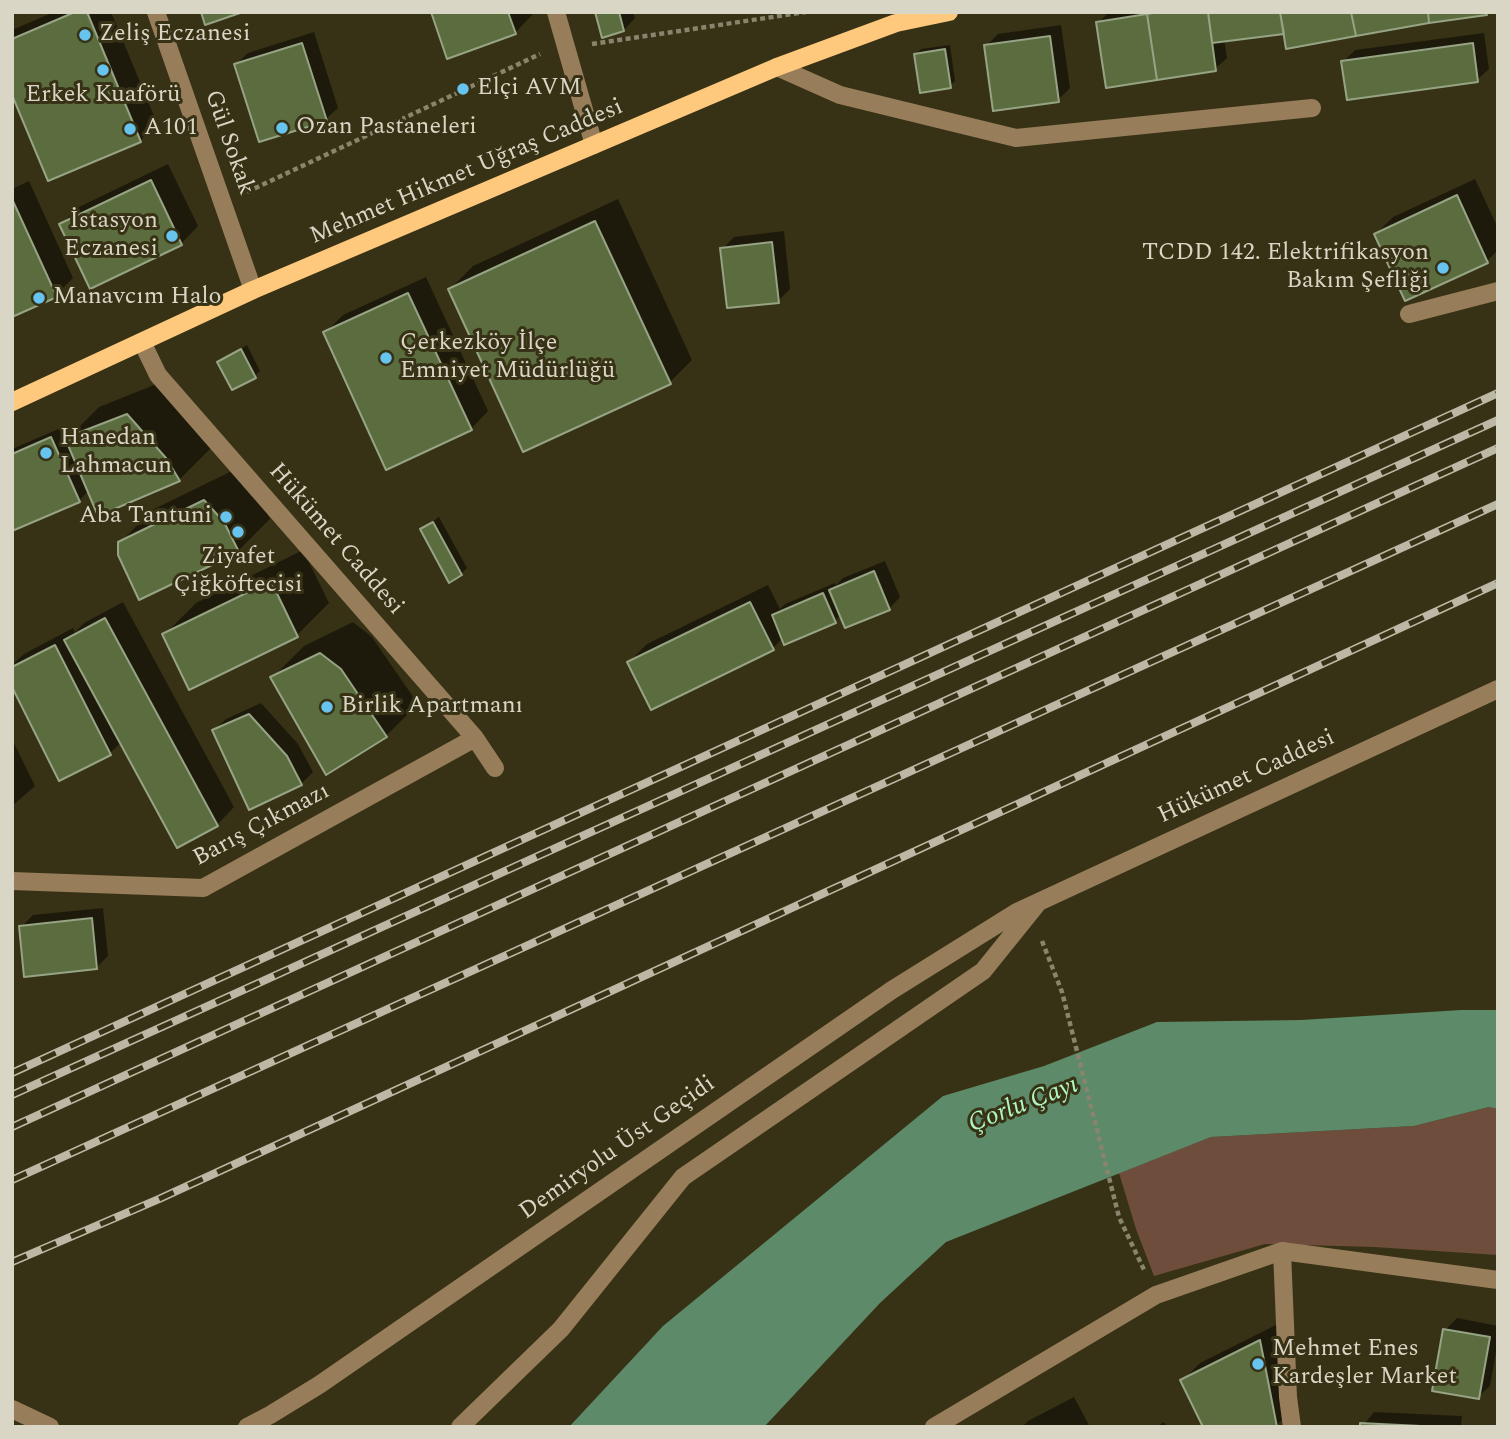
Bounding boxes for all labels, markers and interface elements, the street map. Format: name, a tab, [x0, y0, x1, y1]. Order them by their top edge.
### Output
place label: Zeliş Eczanesi	[99, 21, 250, 49]
marker: Zeliş Eczanesi	[77, 27, 93, 43]
marker: Erkek Kuaförü	[95, 62, 111, 78]
place label: Elçi AVM	[477, 75, 582, 103]
marker: Elçi AVM	[455, 81, 471, 97]
place label: Erkek Kuaförü	[26, 82, 180, 110]
street label: Gül Sokak	[197, 87, 259, 199]
street label: Mehmet Hikmet Uğraş Caddesi	[306, 94, 628, 252]
place label: Ozan Pastaneleri	[296, 114, 477, 142]
place label: A101	[144, 115, 198, 143]
marker: Ozan Pastaneleri	[274, 120, 290, 136]
marker: A101	[122, 121, 138, 137]
place label: İstasyon Eczanesi	[64, 208, 158, 264]
marker: İstasyon Eczanesi	[164, 228, 180, 244]
place label: TCDD 142. Elektrifikasyon Bakım Şefliği	[1142, 240, 1429, 296]
marker: TCDD 142. Elektrifikasyon Bakım Şefliği	[1435, 260, 1451, 276]
place label: Manavcım Halo	[53, 284, 222, 312]
marker: Manavcım Halo	[31, 290, 47, 306]
place label: Çerkezköy İlçe Emniyet Müdürlüğü	[400, 330, 615, 386]
marker: Çerkezköy İlçe Emniyet Müdürlüğü	[378, 350, 394, 366]
place label: Hanedan Lahmacun	[60, 425, 172, 481]
marker: Hanedan Lahmacun	[38, 445, 54, 461]
street label: Hükümet Caddesi	[261, 458, 409, 622]
place label: Aba Tantuni	[79, 503, 212, 531]
marker: Aba Tantuni	[218, 509, 234, 525]
marker: Ziyafet Çiğköftecisi	[230, 524, 246, 540]
place label: Ziyafet Çiğköftecisi	[174, 544, 302, 600]
place label: Birlik Apartmanı	[341, 693, 523, 721]
marker: Birlik Apartmanı	[319, 699, 335, 715]
street label: Hükümet Caddesi	[1154, 724, 1340, 832]
street label: Barış Çıkmazı	[189, 778, 335, 874]
street label: Demiryolu Üst Geçidi	[515, 1071, 721, 1227]
water label: Çorlu Çayı	[965, 1071, 1083, 1141]
place label: Mehmet Enes Kardeşler Market	[1272, 1336, 1457, 1392]
marker: Mehmet Enes Kardeşler Market	[1250, 1356, 1266, 1372]

